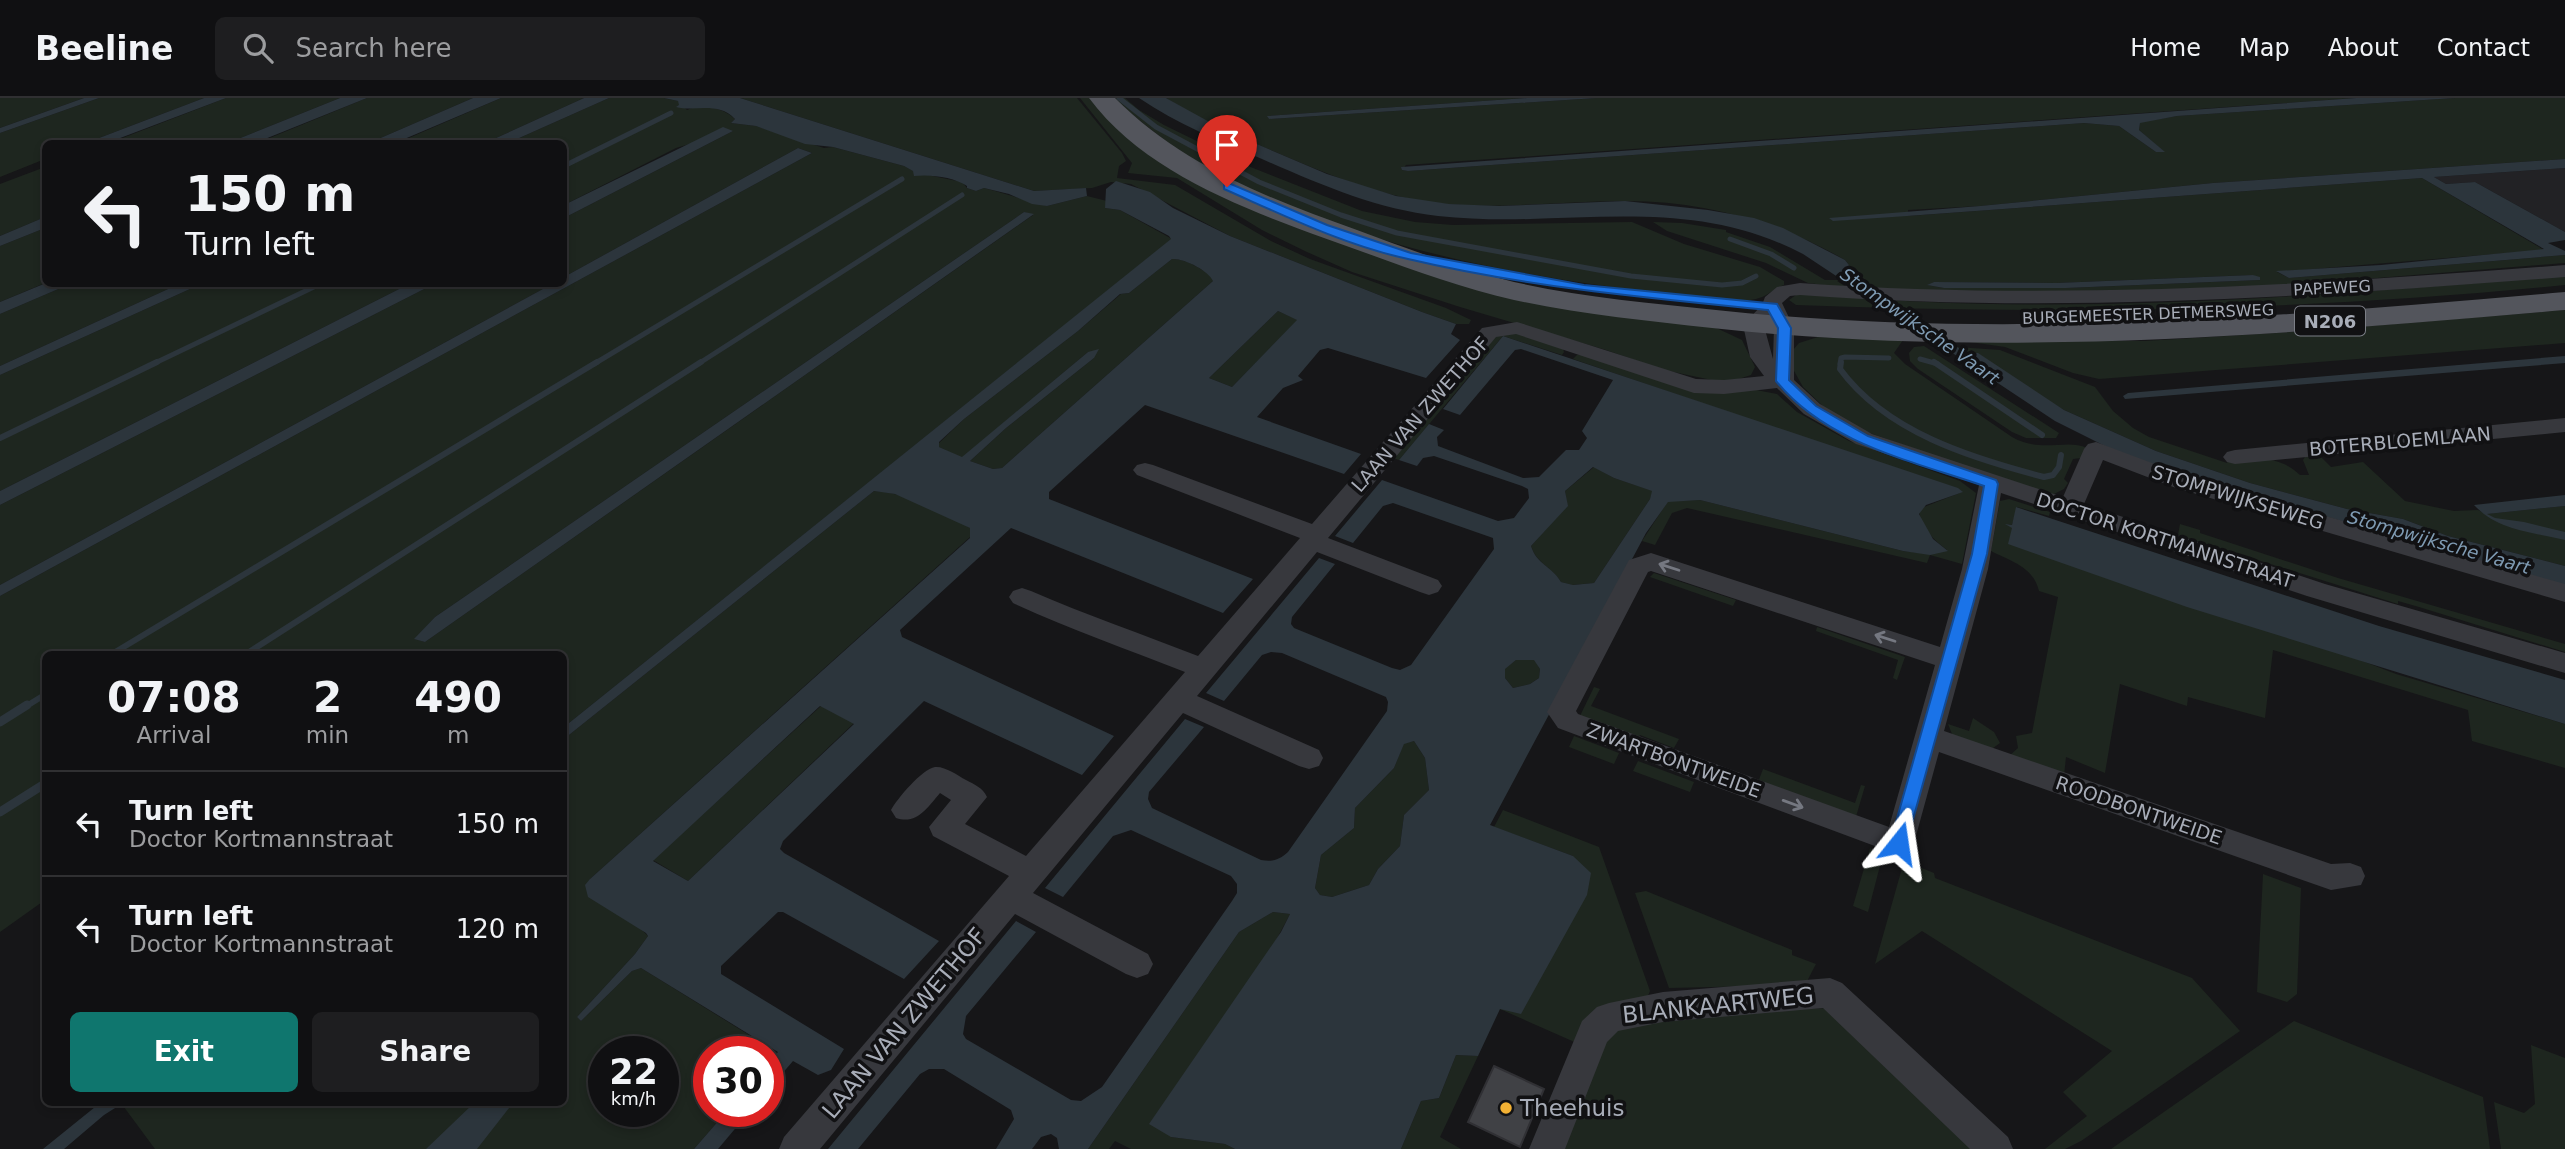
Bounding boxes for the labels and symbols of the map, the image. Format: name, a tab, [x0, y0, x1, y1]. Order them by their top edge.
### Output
pin	[1197, 115, 1257, 187]
water label: Stompwijksche Vaart	[1837, 263, 2004, 389]
street label: PAPEWEG	[2293, 276, 2371, 300]
street label: BURGEMEESTER DETMERSWEG	[2022, 300, 2274, 328]
road number: N206	[2295, 306, 2365, 336]
street label: LAAN VAN ZWETHOF	[1347, 332, 1493, 496]
street label: BOTERBLOEMLAAN	[2308, 422, 2492, 460]
street label: STOMPWIJKSEWEG	[2149, 460, 2327, 534]
street label: DOCTOR KORTMANNSTRAAT	[2034, 488, 2297, 592]
water label: Stompwijksche Vaart	[2345, 506, 2534, 578]
one-way arrow	[1658, 560, 1680, 573]
one-way arrow	[1874, 631, 1896, 644]
street label: ZWARTBONTWEIDE	[1584, 718, 1764, 802]
street label: ROODBONTWEIDE	[2053, 771, 2225, 849]
one-way arrow	[1781, 799, 1803, 811]
position arrow	[1862, 806, 1936, 880]
street label: LAAN VAN ZWETHOF	[817, 923, 991, 1123]
street label: BLANKAARTWEG	[1621, 982, 1815, 1028]
speed limit sign: 30	[693, 1036, 784, 1127]
place label: Theehuis	[1519, 1095, 1624, 1121]
marker: Theehuis	[1498, 1100, 1514, 1116]

